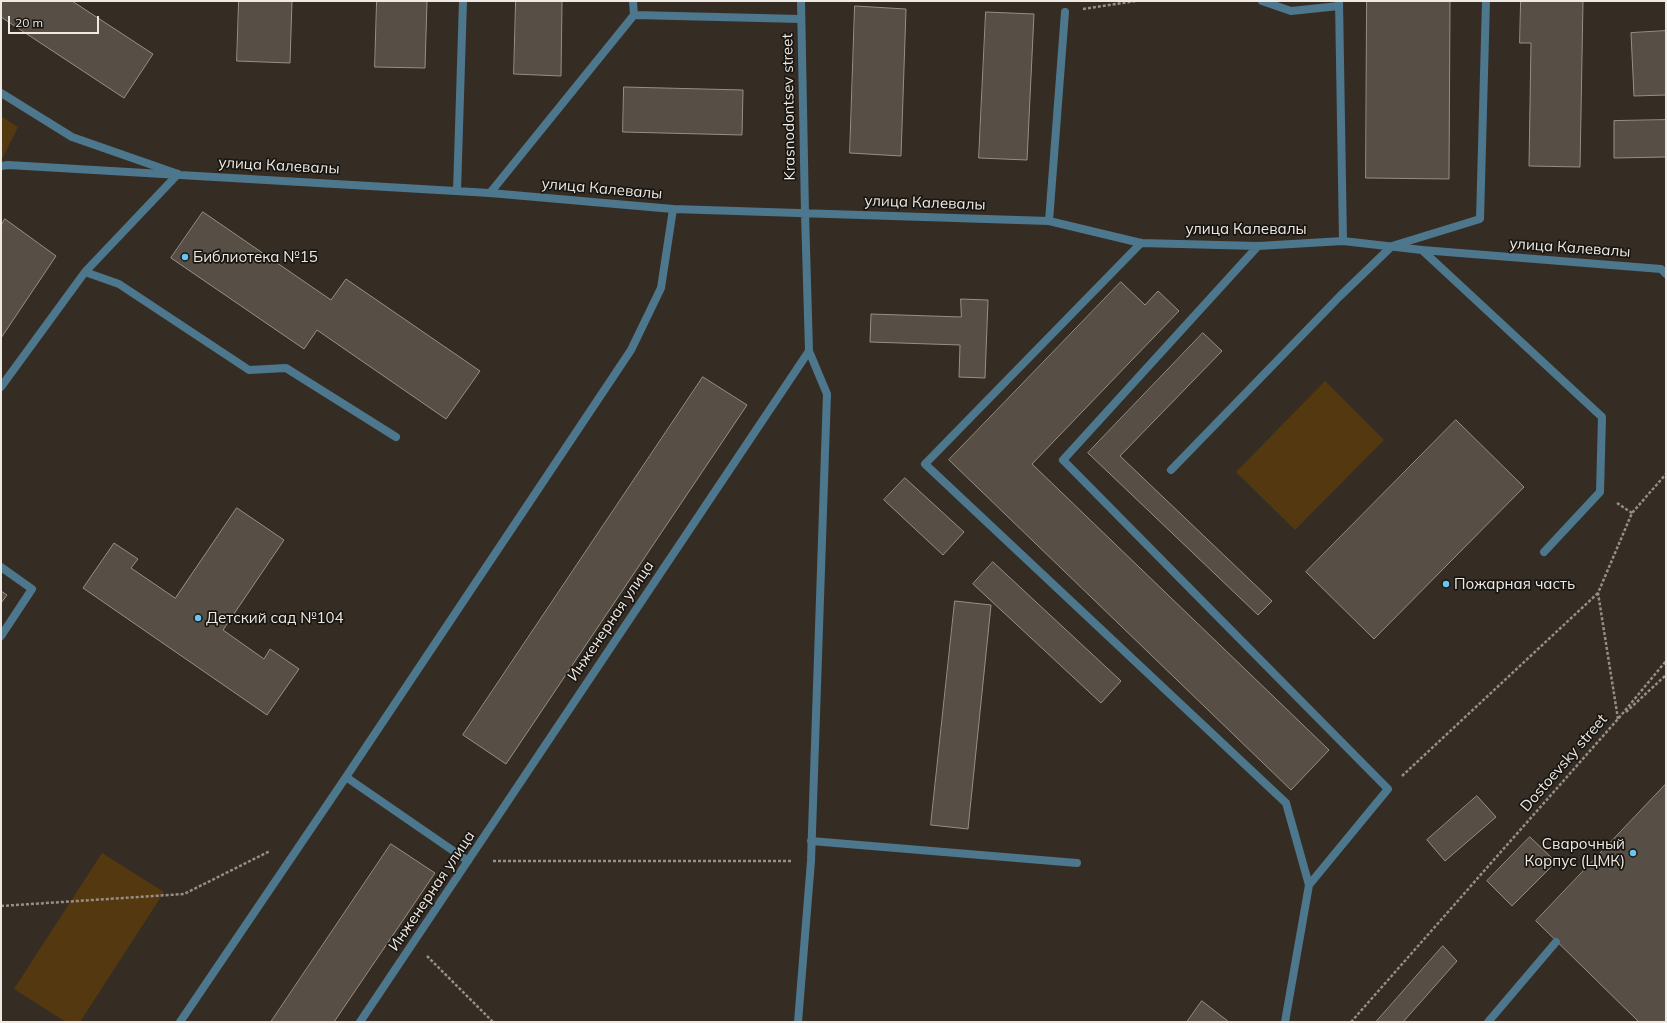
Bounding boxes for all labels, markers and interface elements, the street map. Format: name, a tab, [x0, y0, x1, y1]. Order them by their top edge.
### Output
scale bar	[10, 8, 101, 34]
text: 20 m	[15, 15, 43, 30]
street label: Krasnodontsev street	[779, 33, 799, 181]
street label: улица Калевалы	[218, 154, 340, 178]
street label: улица Калевалы	[541, 175, 663, 203]
street label: улица Калевалы	[864, 192, 986, 214]
street label: улица Калевалы	[1185, 220, 1307, 238]
street label: улица Калевалы	[1509, 235, 1631, 261]
place label: Библиотека №15	[193, 248, 318, 266]
marker: Библиотека №15	[180, 252, 190, 262]
street label: Инженерная улица	[564, 558, 658, 684]
place label: Пожарная часть	[1454, 575, 1575, 593]
marker: Пожарная часть	[1441, 579, 1451, 589]
place label: Детский сад №104	[206, 609, 344, 627]
marker: Детский сад №104	[193, 613, 203, 623]
street label: Dostoevsky street	[1517, 711, 1611, 815]
street label: Инженерная улица	[385, 828, 479, 954]
place label: Сварочный Корпус (ЦМК)	[1525, 835, 1625, 870]
marker: Сварочный Корпус (ЦМК)	[1628, 848, 1638, 858]

